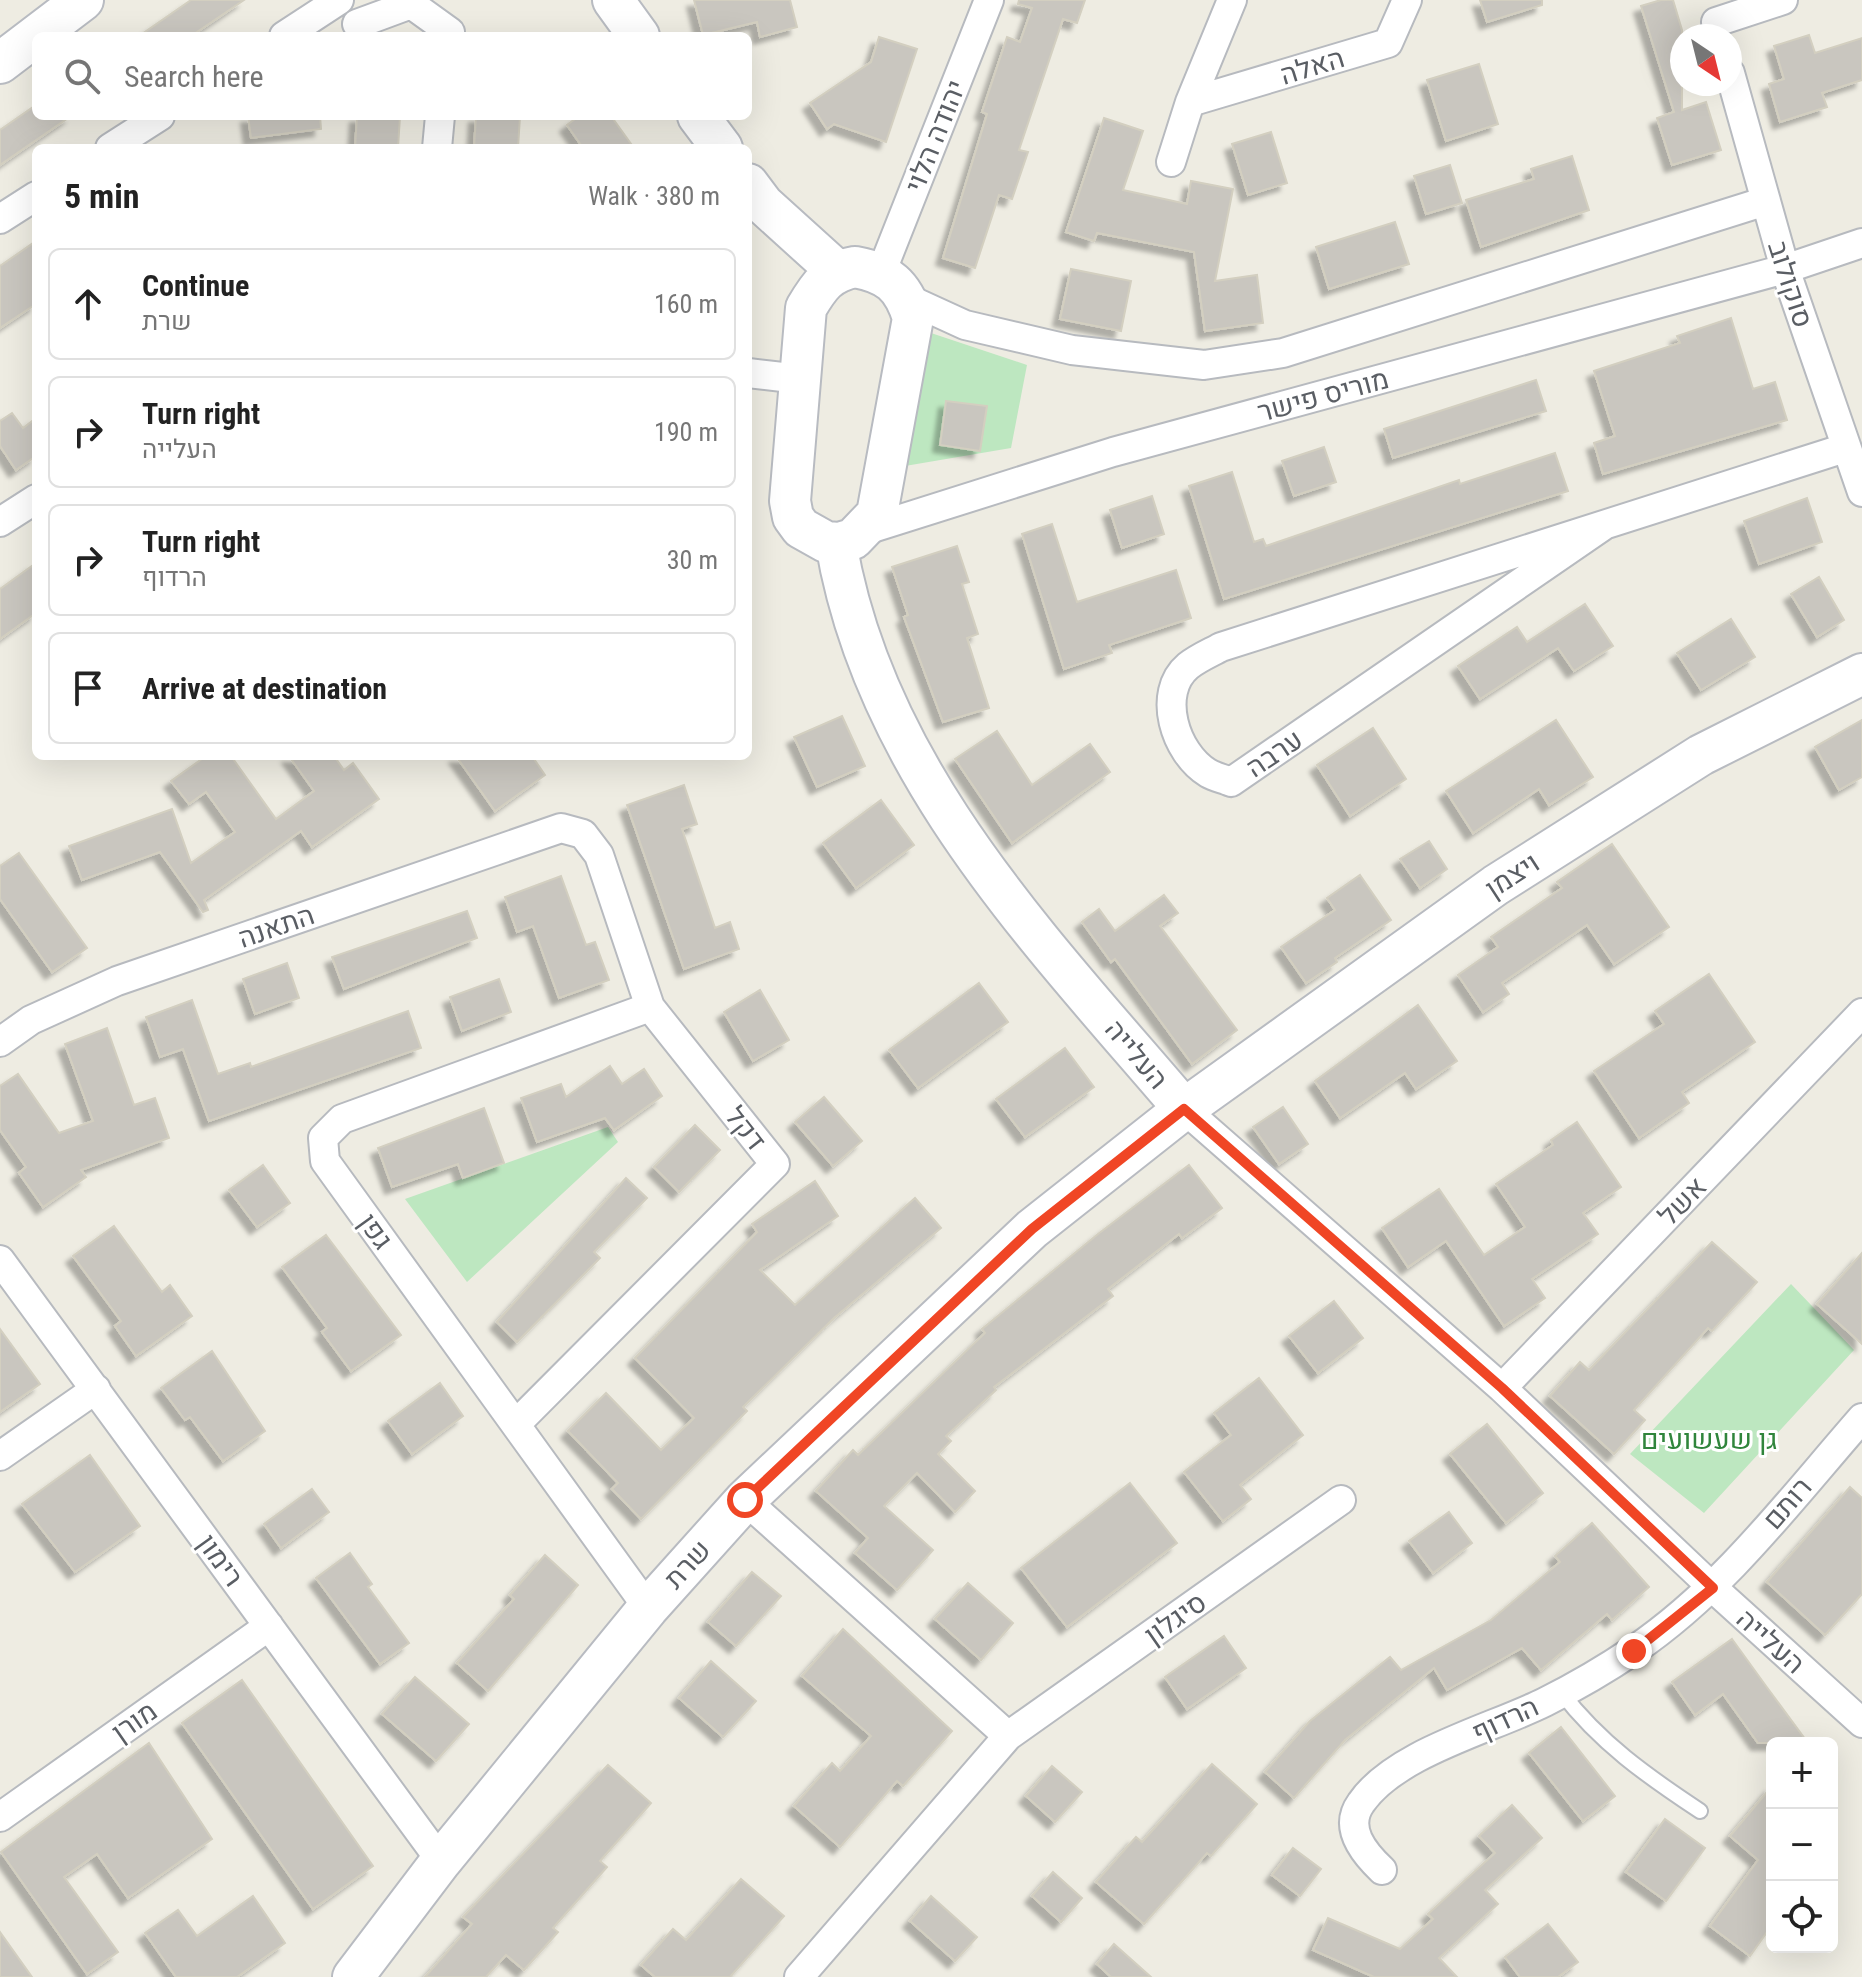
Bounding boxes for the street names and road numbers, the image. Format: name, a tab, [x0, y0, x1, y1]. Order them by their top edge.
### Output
street label: האלה	[1276, 41, 1348, 92]
street label: יהודה הלוי	[898, 75, 973, 197]
street label: סוקולוב	[1761, 237, 1820, 332]
street label: מוריס פישר	[1254, 362, 1392, 429]
street label: ערבה	[1240, 723, 1309, 784]
street label: ויצמן	[1479, 846, 1546, 905]
street label: התאנה	[234, 898, 319, 955]
street label: העלייה	[1098, 1013, 1175, 1096]
street label: דקל	[718, 1100, 773, 1157]
street label: אשל	[1652, 1170, 1713, 1232]
street label: גפן	[352, 1207, 400, 1256]
street label: רותם	[1756, 1471, 1819, 1536]
street label: רימון	[191, 1528, 250, 1593]
street label: שרת	[657, 1533, 718, 1595]
street label: סיגלון	[1138, 1585, 1213, 1651]
street label: העלייה	[1730, 1602, 1812, 1681]
street label: הרדוף	[1467, 1690, 1544, 1749]
street label: מורן	[105, 1694, 163, 1749]

